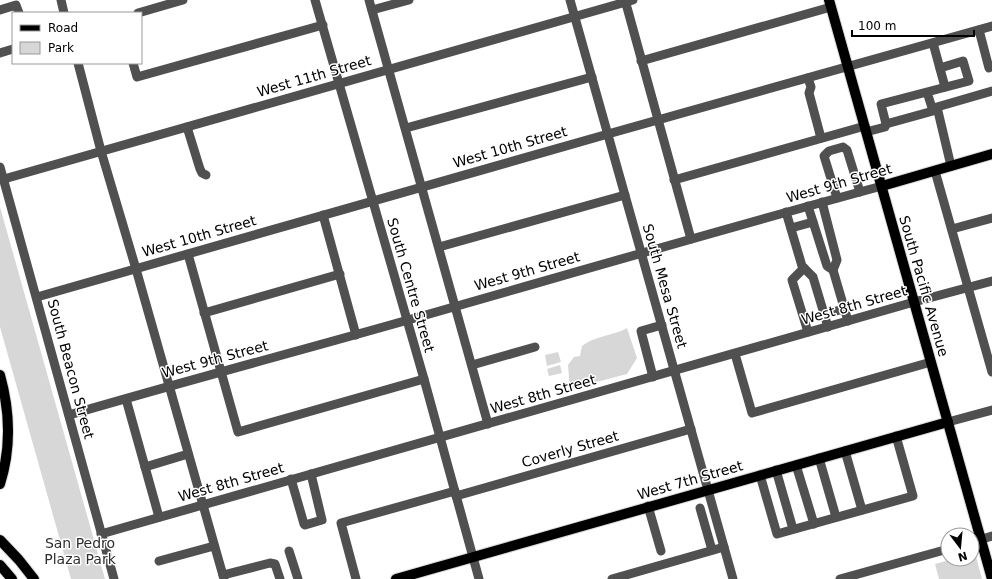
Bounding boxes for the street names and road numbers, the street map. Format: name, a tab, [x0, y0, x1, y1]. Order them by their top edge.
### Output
street label: West 11th Street	[255, 52, 373, 100]
street label: West 10th Street	[451, 123, 569, 171]
street label: West 9th Street	[784, 160, 894, 206]
street label: West 10th Street	[140, 212, 258, 260]
street label: South Pacific Avenue	[896, 214, 952, 358]
street label: South Centre Street	[384, 216, 438, 354]
street label: South Mesa Street	[640, 222, 691, 351]
street label: West 9th Street	[472, 248, 582, 294]
street label: West 8th Street	[799, 282, 909, 328]
street label: South Beacon Street	[45, 297, 98, 441]
street label: West 9th Street	[160, 337, 270, 381]
street label: West 8th Street	[488, 371, 598, 417]
street label: Coverly Street	[520, 427, 621, 470]
street label: West 7th Street	[635, 457, 745, 503]
street label: West 8th Street	[176, 459, 286, 505]

